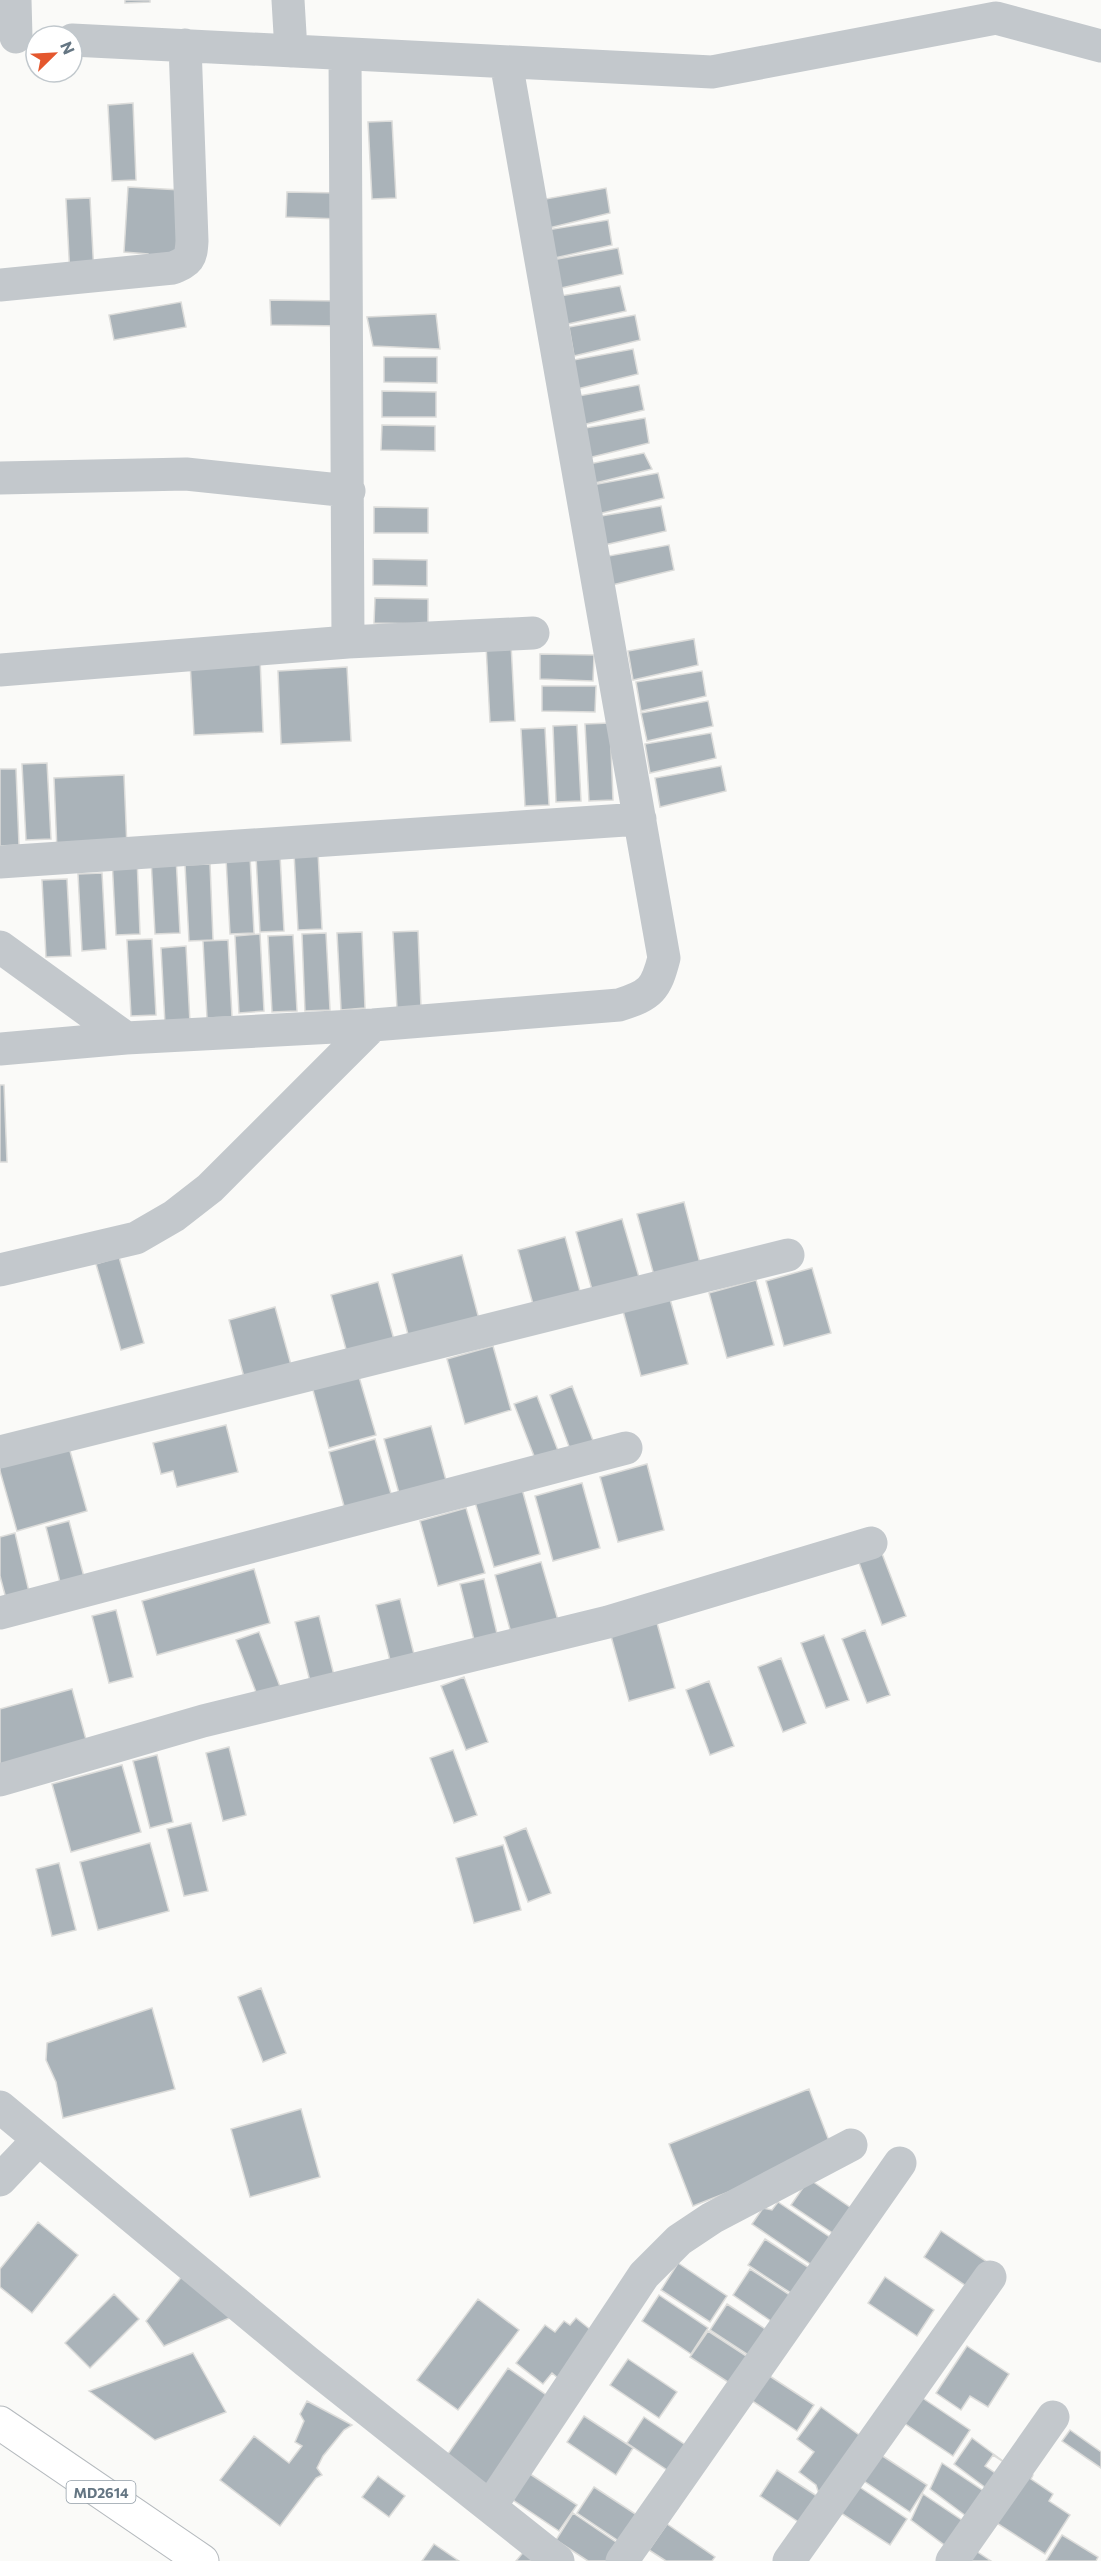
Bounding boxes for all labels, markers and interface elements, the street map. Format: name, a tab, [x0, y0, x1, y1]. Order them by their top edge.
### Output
north arrow	[24, 24, 84, 84]
text: N	[57, 38, 79, 57]
road number: MD2614	[66, 2481, 136, 2503]

